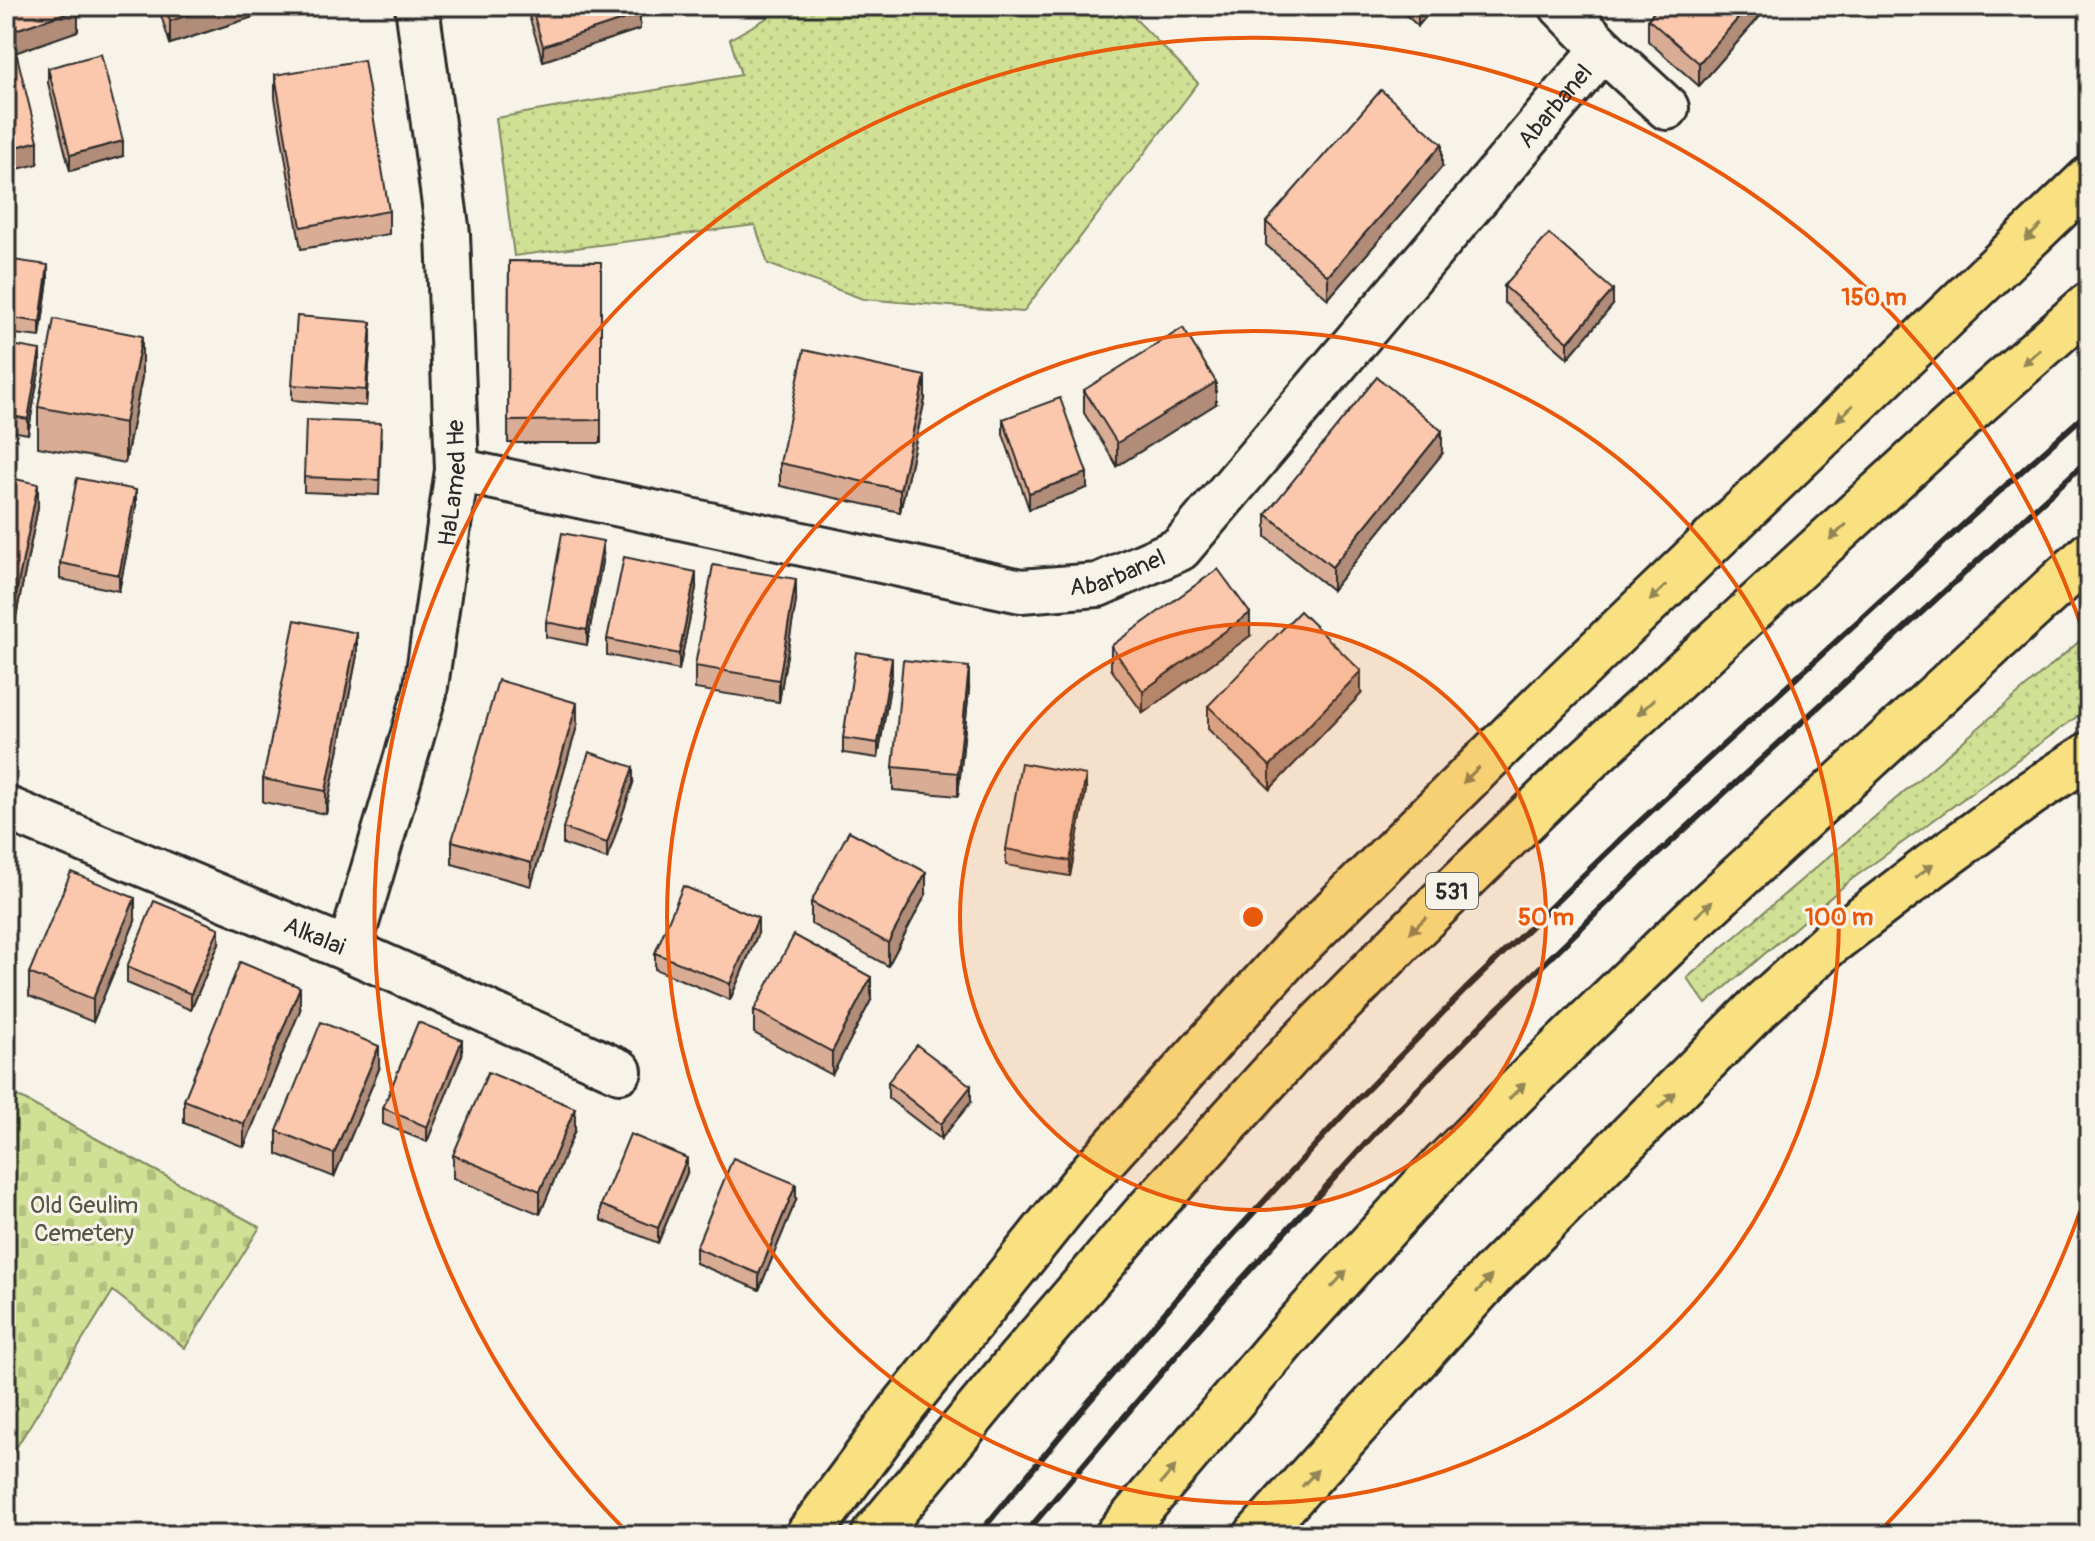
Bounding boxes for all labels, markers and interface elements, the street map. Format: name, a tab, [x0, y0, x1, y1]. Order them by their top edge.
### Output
street label: Abarbanel	[1512, 58, 1599, 154]
one-way arrow	[2024, 224, 2043, 242]
text: 150 m	[1841, 283, 1907, 312]
one-way arrow	[2021, 347, 2040, 365]
one-way arrow	[1836, 404, 1855, 422]
street label: HaLamed He	[432, 419, 472, 548]
one-way arrow	[1829, 522, 1848, 540]
street label: Abarbanel	[1069, 543, 1170, 602]
one-way arrow	[1649, 584, 1668, 602]
one-way arrow	[1637, 698, 1656, 716]
one-way arrow	[1462, 765, 1481, 784]
one-way arrow	[1914, 864, 1934, 880]
road number: 531	[1426, 873, 1478, 909]
one-way arrow	[1694, 901, 1713, 919]
centre of rings	[1239, 903, 1267, 931]
text: 50 m	[1518, 903, 1574, 932]
text: 100 m	[1805, 903, 1873, 932]
street label: Alkalai	[279, 911, 349, 962]
one-way arrow	[1409, 915, 1428, 934]
one-way arrow	[1507, 1082, 1526, 1101]
one-way arrow	[1657, 1091, 1676, 1110]
park label: Old Geulim Cemetery	[30, 1191, 138, 1248]
one-way arrow	[1329, 1270, 1347, 1289]
one-way arrow	[1475, 1274, 1493, 1294]
one-way arrow	[1158, 1466, 1176, 1485]
one-way arrow	[1301, 1468, 1319, 1487]

